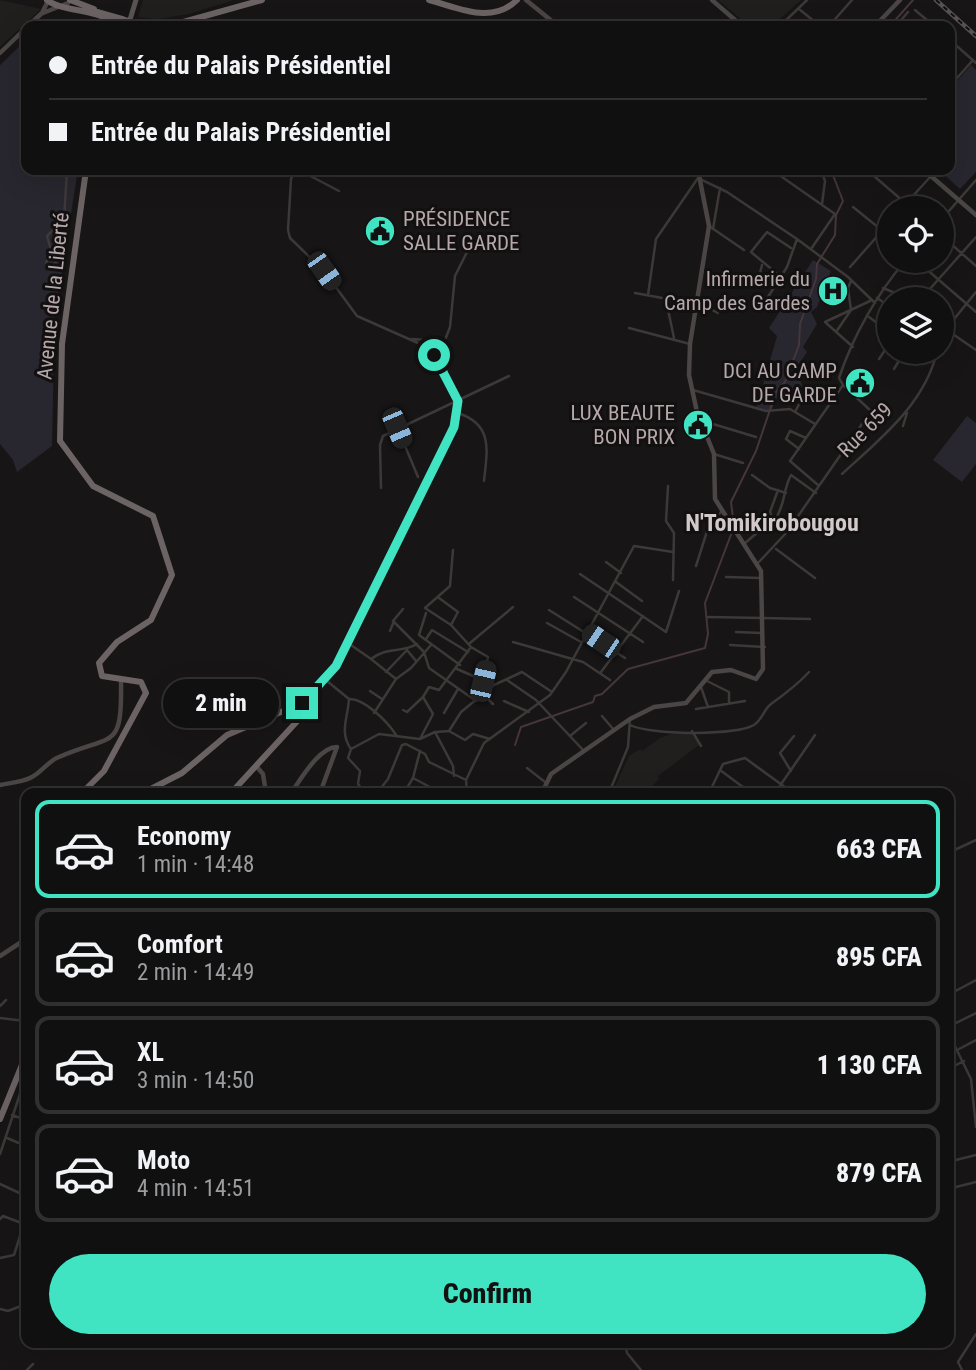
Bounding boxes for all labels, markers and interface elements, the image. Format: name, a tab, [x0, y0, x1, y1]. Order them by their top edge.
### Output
text: Entrée du Palais Présidentiel	[91, 50, 391, 80]
text: Entrée du Palais Présidentiel	[91, 117, 391, 147]
map controls	[877, 196, 954, 364]
button: locate	[877, 196, 954, 273]
place label: PRÉSIDENCE SALLE GARDE	[403, 207, 519, 255]
street label: Avenue de la Liberté	[32, 211, 74, 381]
public building icon: PRÉSIDENCE SALLE GARDE	[363, 214, 397, 248]
car	[304, 248, 345, 294]
place label: Infirmerie du Camp des Gardes	[664, 267, 810, 315]
hospital icon: Infirmerie du Camp des Gardes	[816, 274, 850, 308]
button: layers	[877, 287, 954, 364]
route start	[418, 339, 450, 371]
place label: DCI AU CAMP DE GARDE	[723, 359, 837, 407]
public building icon: DCI AU CAMP DE GARDE	[843, 366, 877, 400]
street label: Rue 659	[833, 398, 897, 462]
place label: LUX BEAUTE BON PRIX	[570, 401, 675, 449]
car	[380, 405, 415, 451]
public building icon: LUX BEAUTE BON PRIX	[681, 408, 715, 442]
district label: N'Tomikirobougou	[685, 509, 859, 537]
car	[578, 621, 625, 661]
car	[469, 658, 498, 704]
callout: 2 min	[162, 678, 278, 728]
route end	[286, 687, 318, 719]
text: 2 min	[195, 690, 247, 717]
icon: car	[53, 818, 116, 881]
text: Economy	[137, 821, 231, 851]
text: 663 CFA	[836, 834, 922, 864]
text: 1 min · 14:48	[137, 851, 254, 878]
icon: car	[53, 926, 116, 989]
text: Comfort	[137, 929, 223, 959]
text: 895 CFA	[836, 942, 922, 972]
text: 2 min · 14:49	[137, 959, 254, 986]
icon: car	[53, 1034, 116, 1097]
text: XL	[137, 1037, 164, 1067]
text: 1 130 CFA	[817, 1050, 922, 1080]
text: 3 min · 14:50	[137, 1067, 254, 1094]
icon: car	[53, 1142, 116, 1205]
text: Moto	[137, 1145, 190, 1175]
text: 879 CFA	[836, 1158, 922, 1188]
text: 4 min · 14:51	[137, 1175, 254, 1202]
button: Confirm	[49, 1254, 926, 1334]

